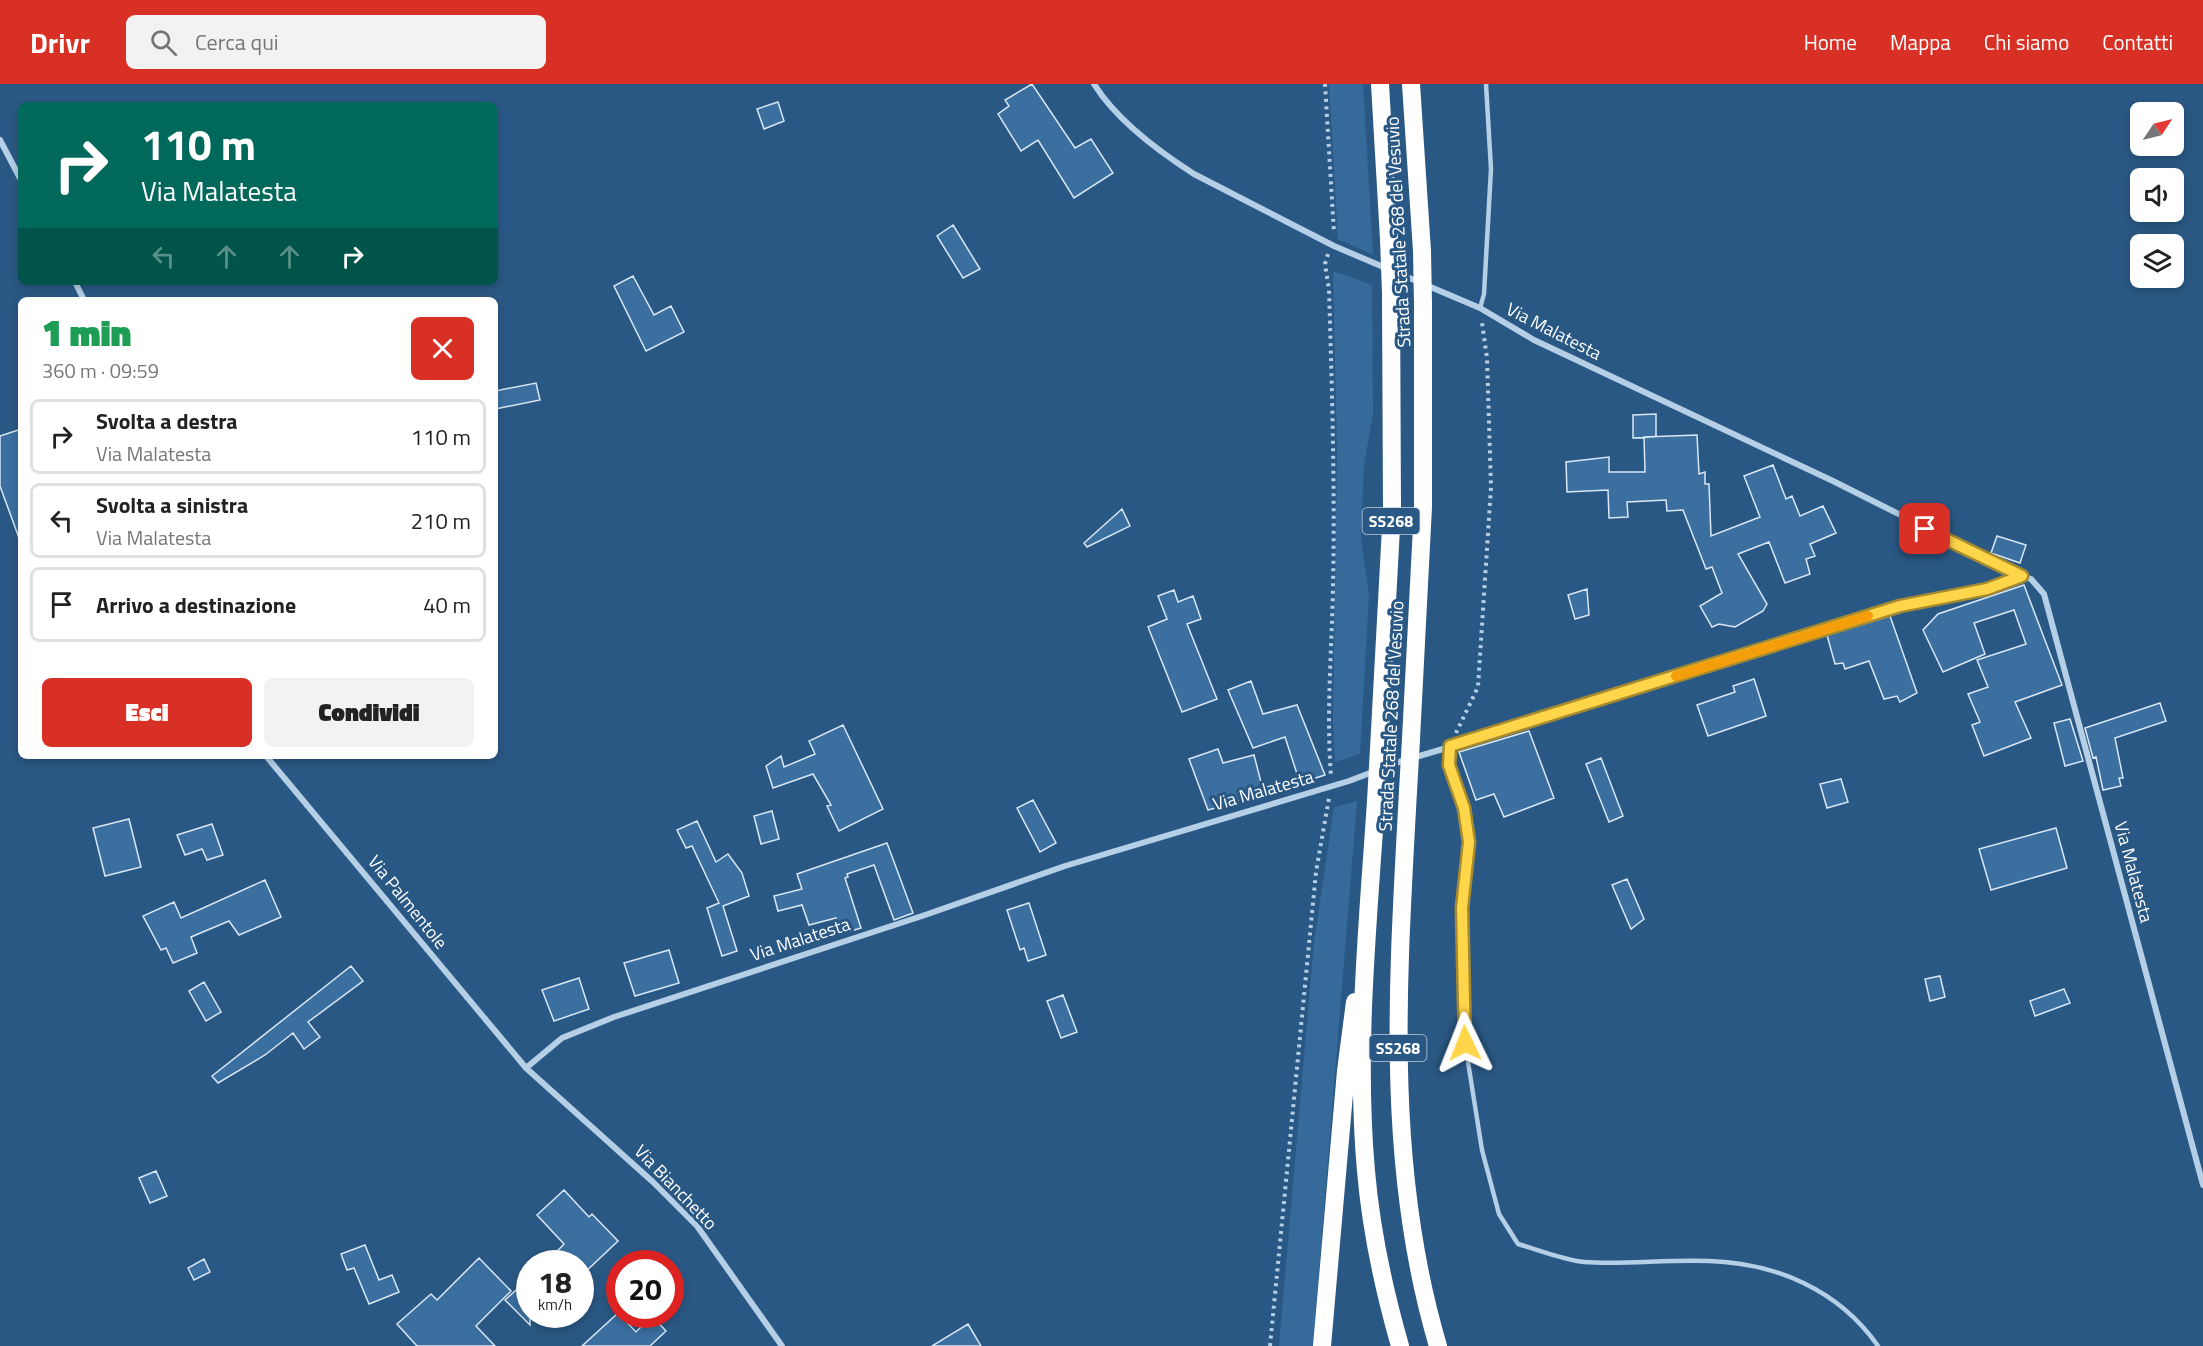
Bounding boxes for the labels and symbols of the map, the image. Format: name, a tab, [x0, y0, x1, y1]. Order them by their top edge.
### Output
north arrow	[2130, 102, 2184, 156]
street label: Strada Statale 268 del Vesuvio	[1378, 116, 1418, 348]
street label: Via Malatesta	[1502, 295, 1606, 367]
pin	[1899, 503, 1950, 554]
road number: SS268	[1362, 508, 1420, 534]
street label: Strada Statale 268 del Vesuvio	[1371, 600, 1411, 832]
street label: Via Malatesta	[1209, 763, 1317, 817]
street label: Via Malatesta	[2108, 818, 2160, 926]
street label: Via Palmentole	[362, 849, 454, 955]
street label: Via Malatesta	[746, 910, 854, 968]
position arrow	[1433, 1011, 1497, 1075]
road number: SS268	[1370, 1035, 1426, 1061]
street label: Via Bianchetto	[628, 1138, 724, 1236]
speed limit sign: 20	[606, 1250, 684, 1328]

